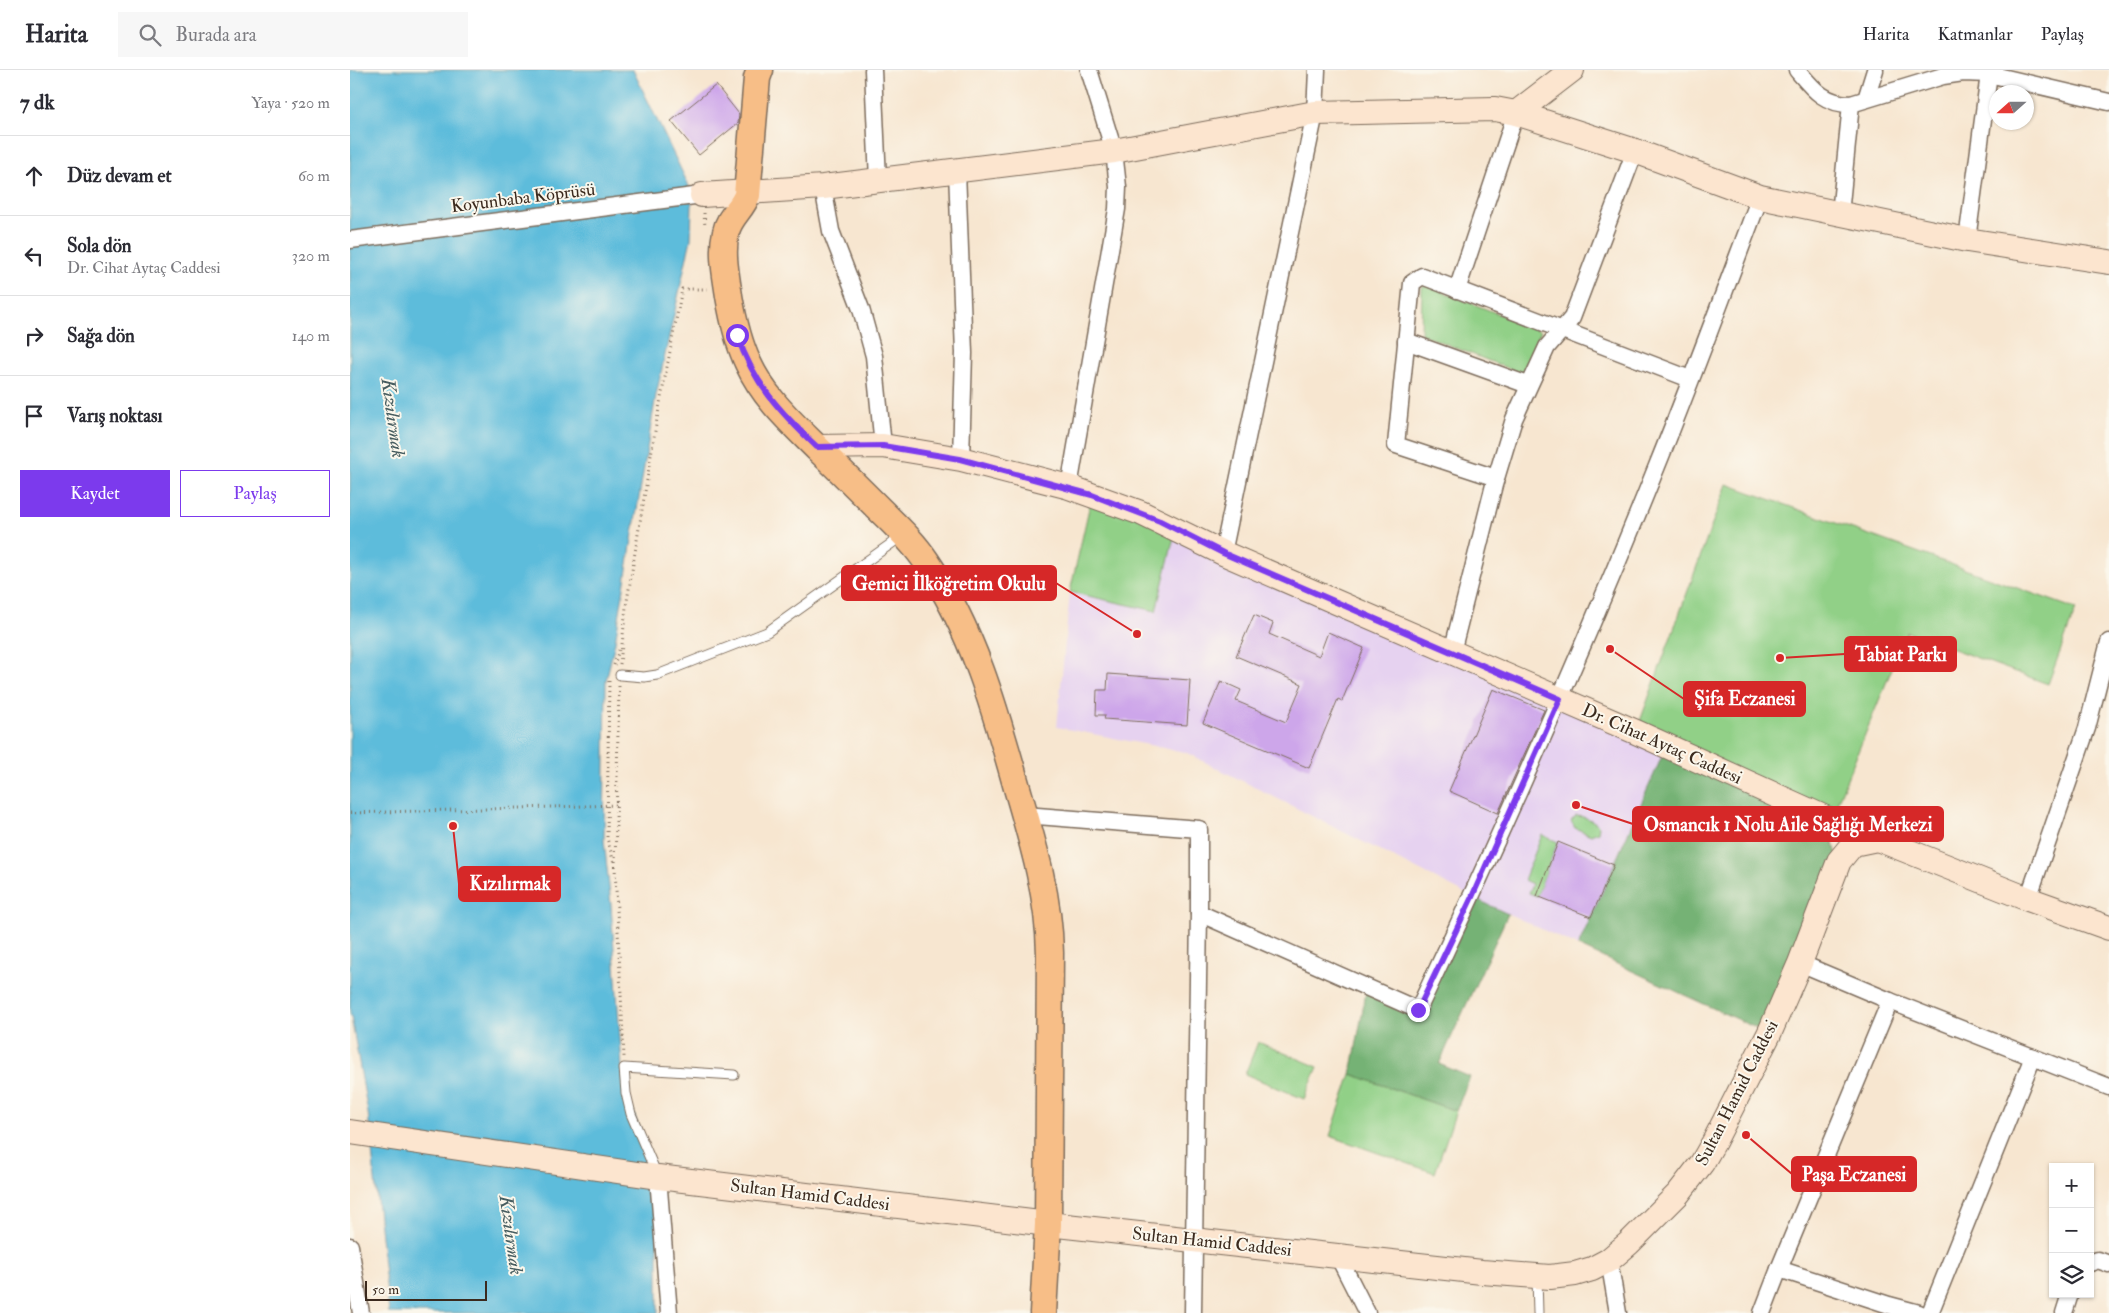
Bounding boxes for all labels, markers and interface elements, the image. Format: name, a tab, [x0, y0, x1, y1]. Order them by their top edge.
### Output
search box	[118, 12, 468, 57]
text: Harita	[25, 19, 88, 50]
icon: search	[136, 21, 164, 49]
text: Burada ara	[176, 23, 257, 47]
text: Harita	[1863, 23, 1909, 46]
text: Katmanlar	[1937, 23, 2013, 46]
text: Paylaş	[2041, 23, 2084, 46]
north arrow	[1989, 85, 2034, 130]
text: 7 dk	[20, 89, 54, 116]
text: Yaya · 520 m	[252, 93, 330, 113]
icon: ahead	[20, 162, 48, 190]
text: Düz devam et	[67, 164, 172, 188]
text: 60 m	[298, 166, 330, 186]
street label: Koyunbaba Köprüsü	[450, 178, 596, 218]
text: Sola dön	[67, 234, 132, 258]
icon: left	[20, 242, 48, 270]
text: 320 m	[292, 246, 330, 266]
text: Dr. Cihat Aytaç Caddesi	[67, 258, 221, 278]
icon: right	[20, 322, 48, 350]
text: Sağa dön	[67, 324, 135, 348]
route start	[726, 324, 749, 347]
text: 140 m	[292, 326, 330, 346]
water label: Kızılırmak	[375, 376, 410, 459]
icon: arrive	[20, 402, 48, 430]
text: Varış noktası	[67, 404, 163, 428]
button: Kaydet	[20, 470, 170, 517]
button: Paylaş	[180, 470, 330, 517]
callout: Gemici İlköğretim Okulu	[842, 566, 1056, 600]
text: Gemici İlköğretim Okulu	[852, 570, 1046, 597]
callout: Tabiat Parkı	[1845, 637, 1956, 671]
text: Tabiat Parkı	[1854, 643, 1947, 667]
callout: Şifa Eczanesi	[1684, 682, 1805, 716]
text: Şifa Eczanesi	[1694, 687, 1796, 711]
street label: Dr. Cihat Aytaç Caddesi	[1578, 698, 1746, 790]
callout: Osmancık 1 Nolu Aile Sağlığı Merkezi	[1633, 807, 1943, 841]
text: Osmancık 1 Nolu Aile Sağlığı Merkezi	[1643, 813, 1933, 838]
callout: Kızılırmak	[459, 867, 560, 901]
text: Kızılırmak	[469, 872, 552, 896]
route end	[1407, 999, 1430, 1022]
street label: Sultan Hamid Caddesi	[1690, 1016, 1784, 1170]
callout: Paşa Eczanesi	[1792, 1157, 1916, 1191]
text: Paşa Eczanesi	[1802, 1163, 1906, 1187]
map controls	[2049, 1163, 2094, 1298]
button: +	[2049, 1163, 2094, 1208]
street label: Sultan Hamid Caddesi	[729, 1174, 891, 1216]
water label: Kızılırmak	[493, 1193, 528, 1276]
button: −	[2049, 1208, 2094, 1253]
street label: Sultan Hamid Caddesi	[1131, 1222, 1293, 1262]
button: layers	[2049, 1253, 2094, 1298]
scale bar	[365, 1278, 488, 1301]
text: 50 m	[372, 1281, 399, 1298]

